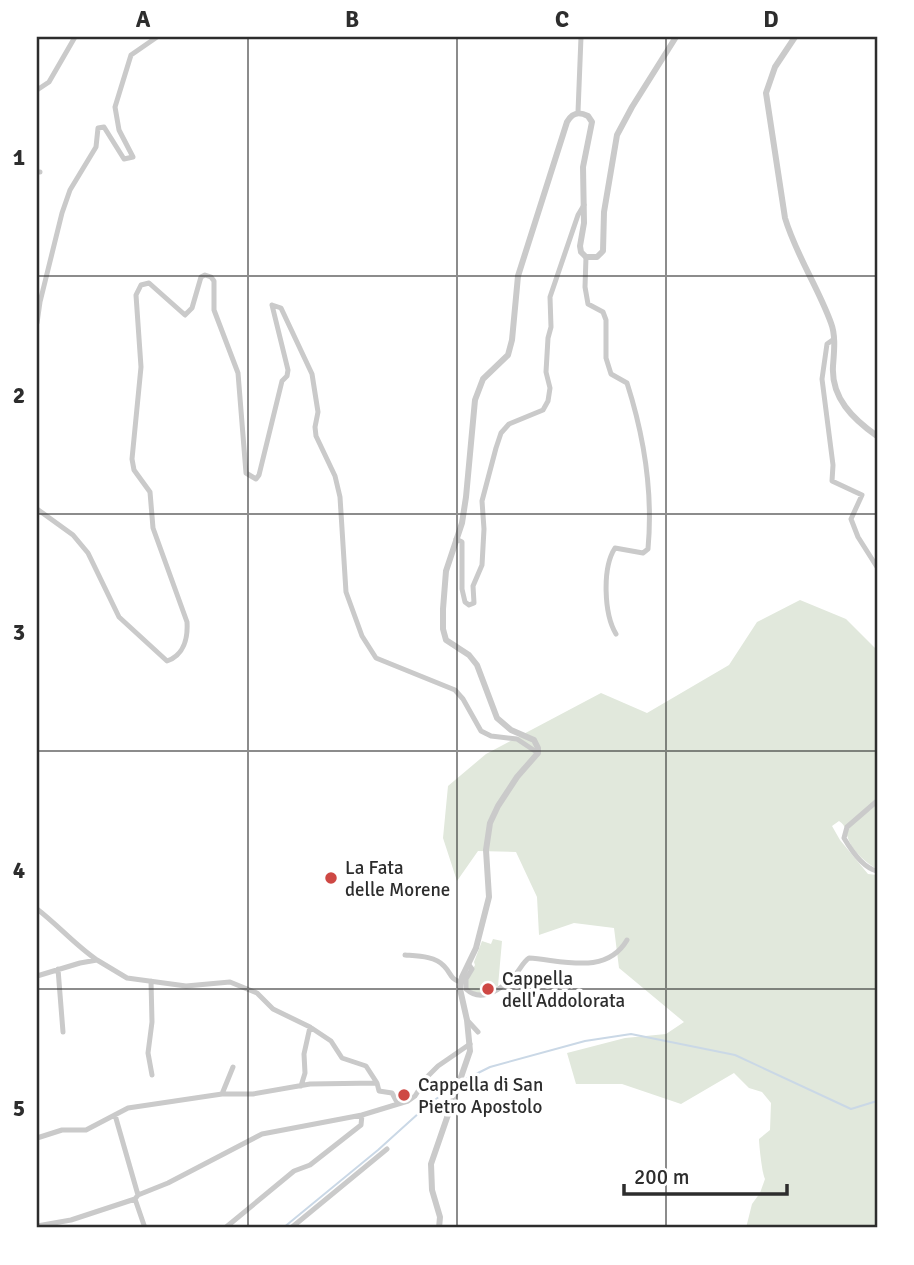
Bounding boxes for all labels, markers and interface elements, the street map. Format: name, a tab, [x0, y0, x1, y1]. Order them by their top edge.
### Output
text: A	[136, 5, 151, 34]
text: B	[345, 5, 359, 34]
text: C	[555, 5, 569, 34]
text: D	[763, 5, 779, 34]
text: 1	[13, 143, 25, 172]
text: 2	[13, 381, 25, 410]
text: 3	[13, 618, 25, 647]
text: 4	[13, 856, 25, 885]
place label: La Fata delle Morene	[345, 856, 450, 902]
marker: La Fata delle Morene	[323, 870, 339, 886]
place label: Cappella dell'Addolorata	[502, 967, 625, 1013]
marker: Cappella dell'Addolorata	[480, 981, 496, 997]
place label: Cappella di San Pietro Apostolo	[418, 1073, 543, 1119]
marker: Cappella di San Pietro Apostolo	[396, 1087, 412, 1103]
text: 5	[13, 1094, 25, 1123]
scale bar	[624, 1153, 786, 1197]
text: 200 m	[634, 1164, 689, 1190]

